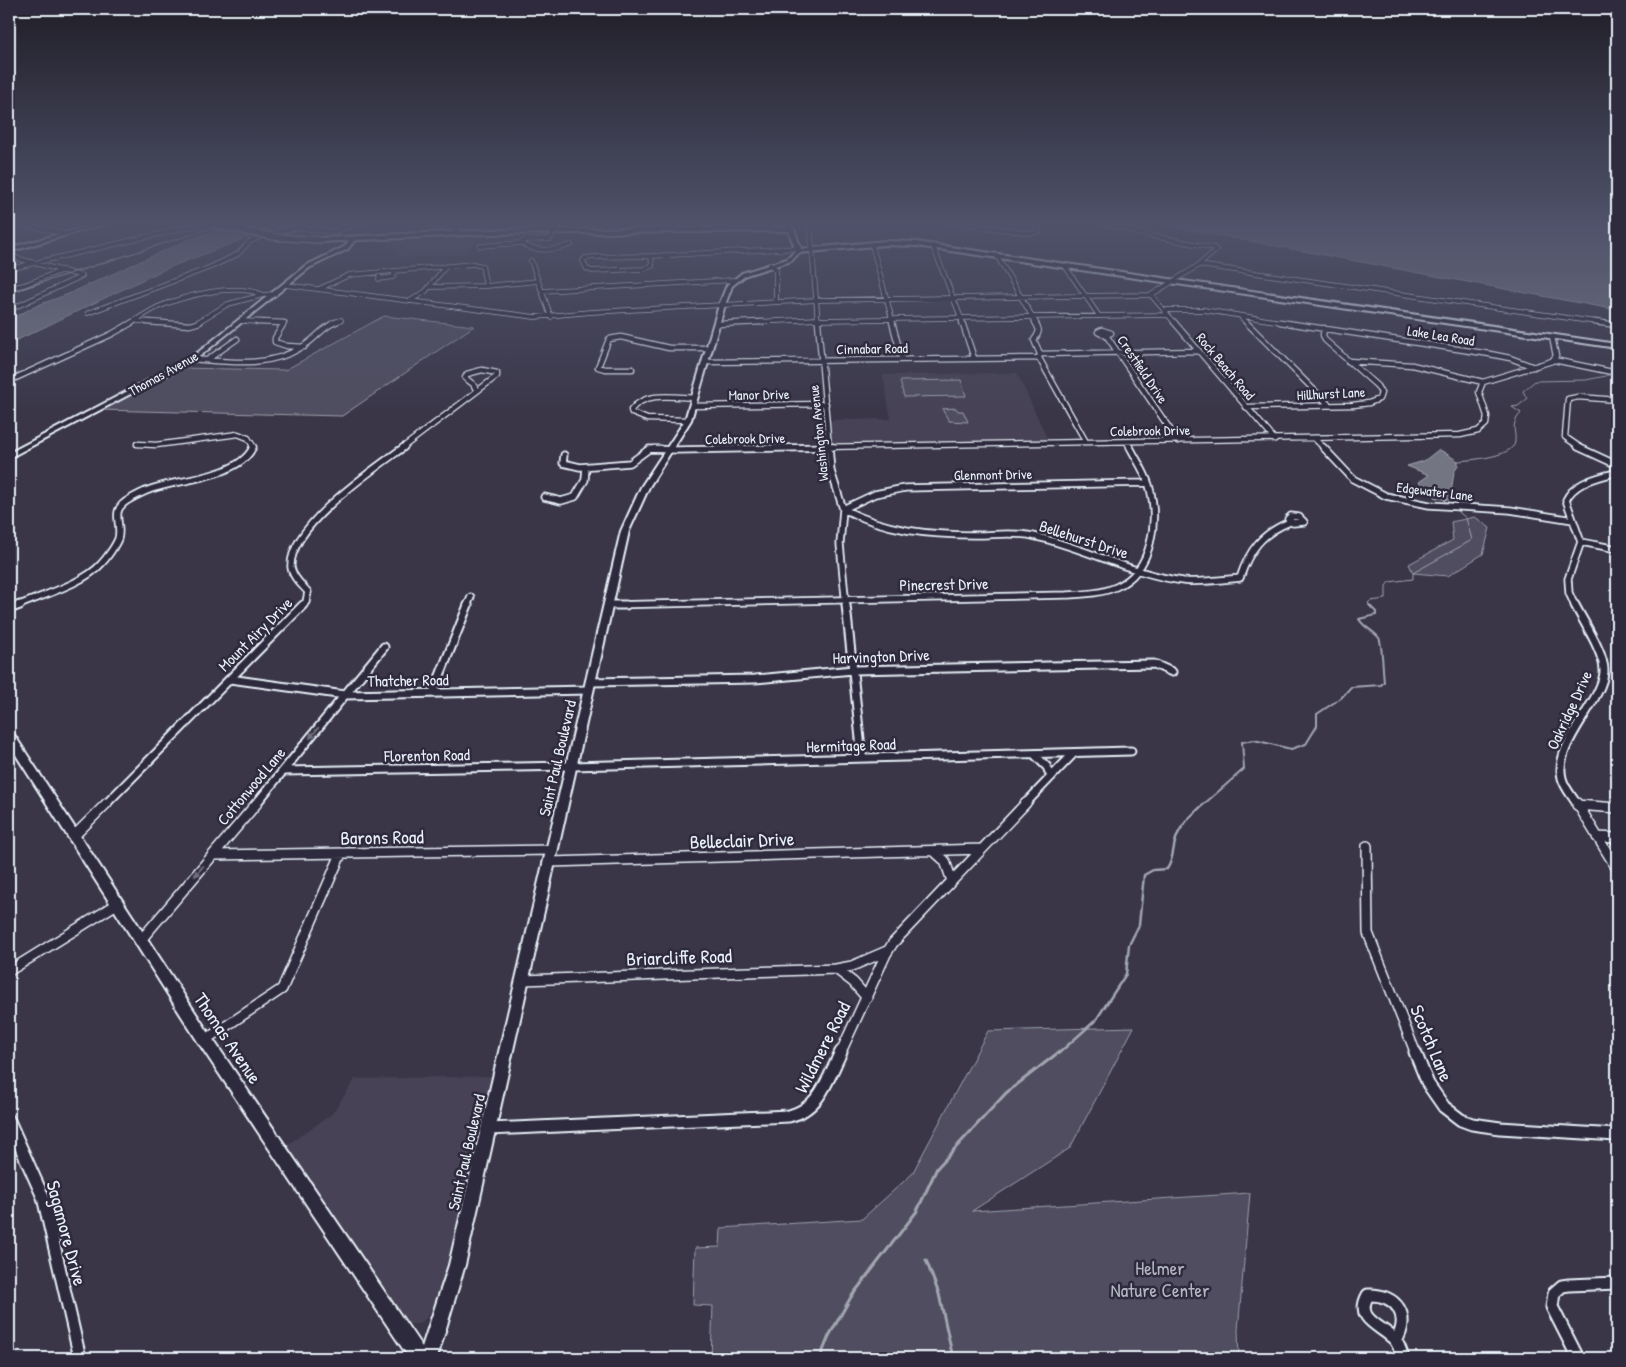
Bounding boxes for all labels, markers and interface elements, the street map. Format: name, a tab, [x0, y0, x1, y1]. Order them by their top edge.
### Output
street label: Lake Lea Road	[1406, 320, 1476, 350]
street label: Rock Beach Road	[1192, 328, 1260, 404]
street label: Crestfield Drive	[1113, 331, 1173, 407]
street label: Cinnabar Road	[836, 338, 909, 358]
street label: Thomas Avenue	[125, 346, 202, 400]
street label: Hillhurst Lane	[1296, 382, 1366, 404]
street label: Washington Avenue	[803, 383, 833, 482]
street label: Manor Drive	[728, 384, 790, 404]
street label: Colebrook Drive	[1110, 420, 1191, 440]
street label: Colebrook Drive	[705, 428, 786, 448]
street label: Glenmont Drive	[954, 464, 1033, 484]
street label: Edgewater Lane	[1395, 477, 1475, 506]
street label: Bellehurst Drive	[1037, 514, 1132, 564]
street label: Pinecrest Drive	[899, 572, 989, 596]
street label: Mount Airy Drive	[213, 592, 297, 676]
street label: Harvington Drive	[832, 643, 931, 669]
street label: Oakridge Drive	[1541, 666, 1597, 753]
street label: Thatcher Road	[367, 668, 449, 692]
street label: Saint Paul Boulevard	[533, 698, 581, 818]
one-way arrow	[309, 726, 320, 739]
street label: Hermitage Road	[806, 732, 896, 758]
street label: Cottonwood Lane	[212, 742, 291, 830]
street label: Florenton Road	[383, 743, 470, 767]
street label: Barons Road	[340, 823, 425, 851]
street label: Belleclair Drive	[689, 825, 795, 855]
one-way arrow	[194, 865, 205, 878]
street label: Briarcliffe Road	[626, 942, 733, 972]
street label: Thomas Avenue	[188, 987, 268, 1089]
street label: Wildmere Road	[788, 996, 856, 1097]
street label: Scotch Lane	[1404, 1001, 1460, 1086]
street label: Saint Paul Boulevard	[442, 1092, 490, 1212]
street label: Sagamore Drive	[41, 1178, 94, 1289]
park label: Helmer Nature Center	[1111, 1255, 1210, 1303]

